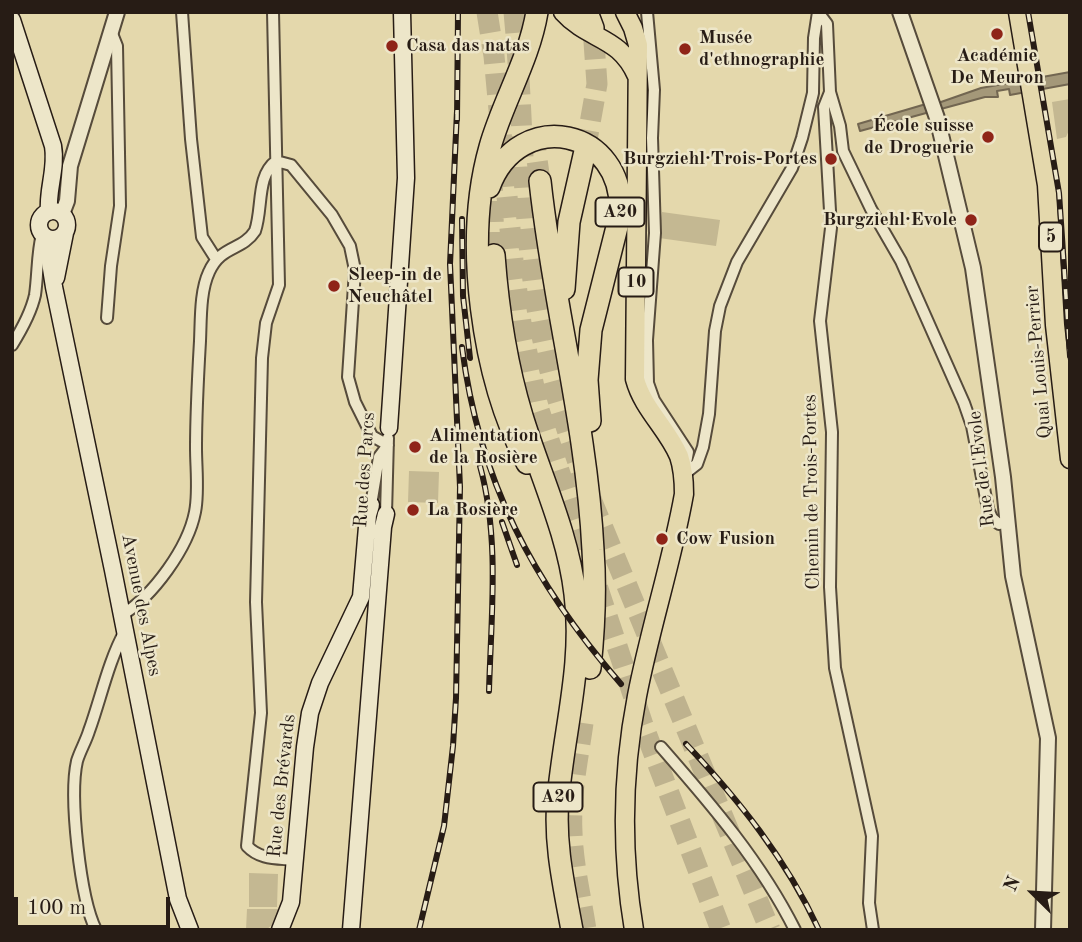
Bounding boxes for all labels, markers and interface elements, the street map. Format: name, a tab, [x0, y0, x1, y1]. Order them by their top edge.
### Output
marker: Académie De Meuron	[989, 26, 1005, 42]
place label: Musée d'ethnographie	[699, 27, 824, 71]
place label: Casa das natas	[406, 35, 530, 57]
marker: Casa das natas	[384, 38, 400, 54]
marker: Musée d'ethnographie	[677, 41, 693, 57]
place label: Académie De Meuron	[950, 45, 1044, 89]
place label: École suisse de Droguerie	[864, 115, 974, 159]
marker: École suisse de Droguerie	[980, 129, 996, 145]
place label: Burgziehl·Trois-Portes	[623, 148, 817, 170]
marker: Burgziehl·Trois-Portes	[823, 151, 839, 167]
road number: A20	[596, 197, 644, 226]
place label: Burgziehl·Evole	[823, 209, 957, 231]
marker: Burgziehl·Evole	[963, 212, 979, 228]
road number: 5	[1039, 222, 1063, 251]
place label: Sleep-in de Neuchâtel	[348, 264, 442, 308]
road number: 10	[618, 268, 654, 296]
marker: Sleep-in de Neuchâtel	[326, 278, 342, 294]
street label: Quai Louis-Perrier	[1021, 284, 1057, 440]
street label: Chemin de Trois-Portes	[799, 394, 825, 590]
street label: Rue de l'Evole	[964, 410, 1000, 528]
street label: Rue des Parcs	[350, 411, 380, 529]
place label: Alimentation de la Rosière	[429, 425, 539, 469]
marker: Alimentation de la Rosière	[407, 439, 423, 455]
place label: La Rosière	[427, 499, 518, 521]
marker: La Rosière	[405, 502, 421, 518]
place label: Cow Fusion	[676, 528, 775, 550]
marker: Cow Fusion	[654, 531, 670, 547]
street label: Avenue des Alpes	[116, 532, 166, 678]
street label: Rue des Brévards	[263, 713, 301, 859]
road number: A20	[534, 782, 582, 812]
north arrow	[998, 858, 1068, 928]
text: N	[1002, 874, 1025, 895]
scale bar	[18, 883, 173, 927]
text: 100 m	[27, 898, 86, 919]

